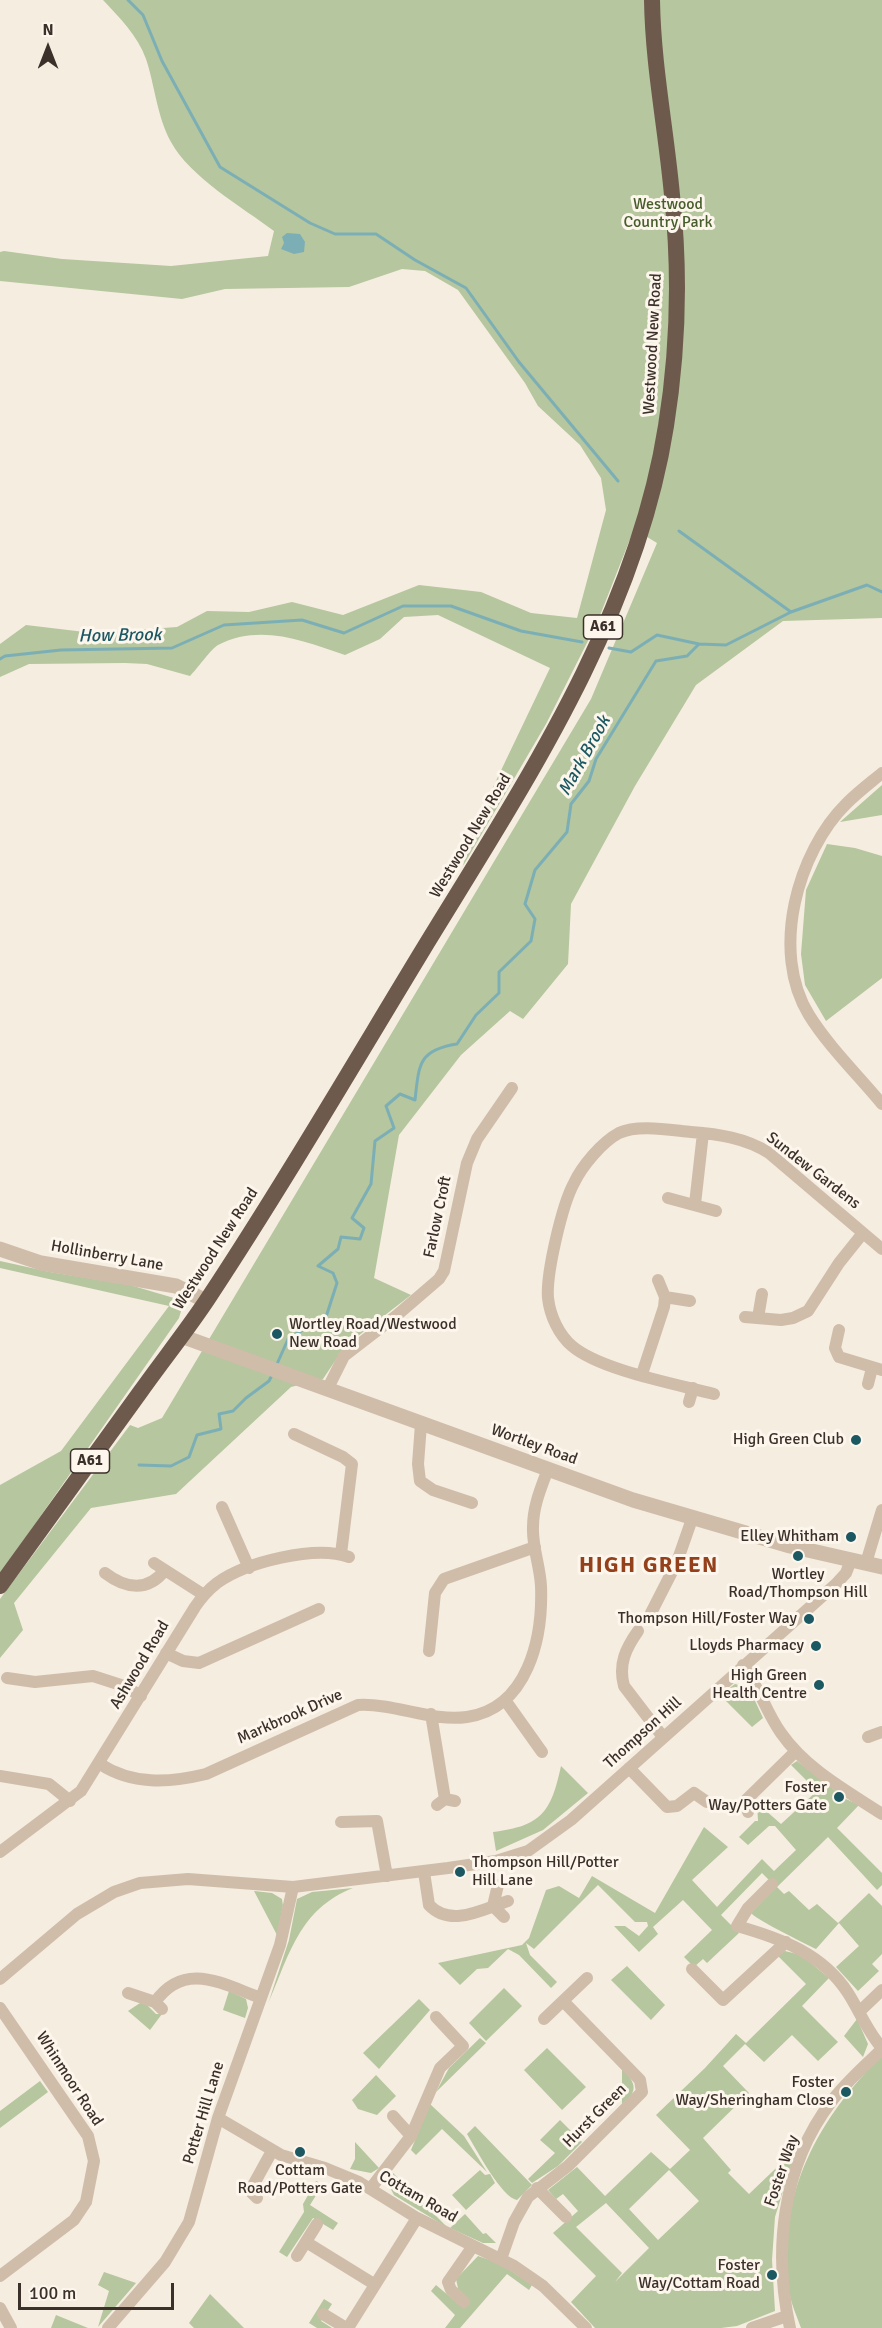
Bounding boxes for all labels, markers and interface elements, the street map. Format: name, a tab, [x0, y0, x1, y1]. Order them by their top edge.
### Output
north arrow	[18, 18, 78, 78]
text: N	[42, 20, 54, 40]
park label: Westwood Country Park	[624, 195, 712, 233]
street label: Westwood New Road	[640, 273, 666, 415]
road number: A61	[584, 615, 622, 639]
water label: How Brook	[78, 624, 162, 648]
water label: Mark Brook	[554, 712, 616, 800]
street label: Westwood New Road	[426, 770, 516, 902]
street label: Sundew Gardens	[762, 1128, 864, 1214]
street label: Farlow Croft	[420, 1174, 456, 1260]
street label: Westwood New Road	[169, 1184, 263, 1314]
street label: Hollinberry Lane	[49, 1237, 165, 1275]
place label: Wortley Road/Westwood New Road	[289, 1315, 457, 1353]
marker: Wortley Road/Westwood New Road	[270, 1327, 284, 1341]
street label: Wortley Road	[488, 1420, 580, 1470]
place label: High Green Club	[733, 1430, 844, 1450]
marker: High Green Club	[849, 1433, 863, 1447]
road number: A61	[70, 1449, 110, 1473]
place label: Elley Whitham	[740, 1527, 839, 1547]
marker: Elley Whitham	[844, 1530, 858, 1544]
marker: Wortley Road/Thompson Hill	[791, 1549, 805, 1563]
district label: HIGH GREEN	[579, 1553, 719, 1579]
place label: Wortley Road/Thompson Hill	[728, 1565, 868, 1603]
place label: Thompson Hill/Foster Way	[618, 1609, 797, 1629]
marker: Thompson Hill/Foster Way	[802, 1612, 816, 1626]
street label: Ashwood Road	[106, 1617, 174, 1713]
place label: Lloyds Pharmacy	[689, 1636, 804, 1656]
marker: Lloyds Pharmacy	[809, 1639, 823, 1653]
place label: High Green Health Centre	[712, 1666, 807, 1704]
marker: High Green Health Centre	[812, 1678, 826, 1692]
street label: Markbrook Drive	[235, 1685, 345, 1749]
street label: Thompson Hill	[600, 1693, 686, 1773]
place label: Foster Way/Potters Gate	[708, 1778, 827, 1816]
marker: Foster Way/Potters Gate	[832, 1790, 846, 1804]
place label: Thompson Hill/Potter Hill Lane	[472, 1853, 619, 1891]
marker: Thompson Hill/Potter Hill Lane	[453, 1865, 467, 1879]
street label: Whinmoor Road	[31, 2028, 107, 2130]
street label: Potter Hill Lane	[179, 2059, 229, 2167]
place label: Foster Way/Sheringham Close	[675, 2073, 834, 2111]
street label: Hurst Green	[559, 2080, 631, 2152]
marker: Foster Way/Sheringham Close	[839, 2085, 853, 2099]
street label: Foster Way	[761, 2133, 803, 2209]
marker: Cottam Road/Potters Gate	[293, 2145, 307, 2159]
place label: Cottam Road/Potters Gate	[238, 2161, 362, 2199]
street label: Cottam Road	[375, 2167, 461, 2227]
place label: Foster Way/Cottam Road	[638, 2256, 760, 2294]
marker: Foster Way/Cottam Road	[765, 2268, 779, 2282]
scale bar	[21, 2271, 177, 2309]
text: 100 m	[29, 2282, 76, 2304]

